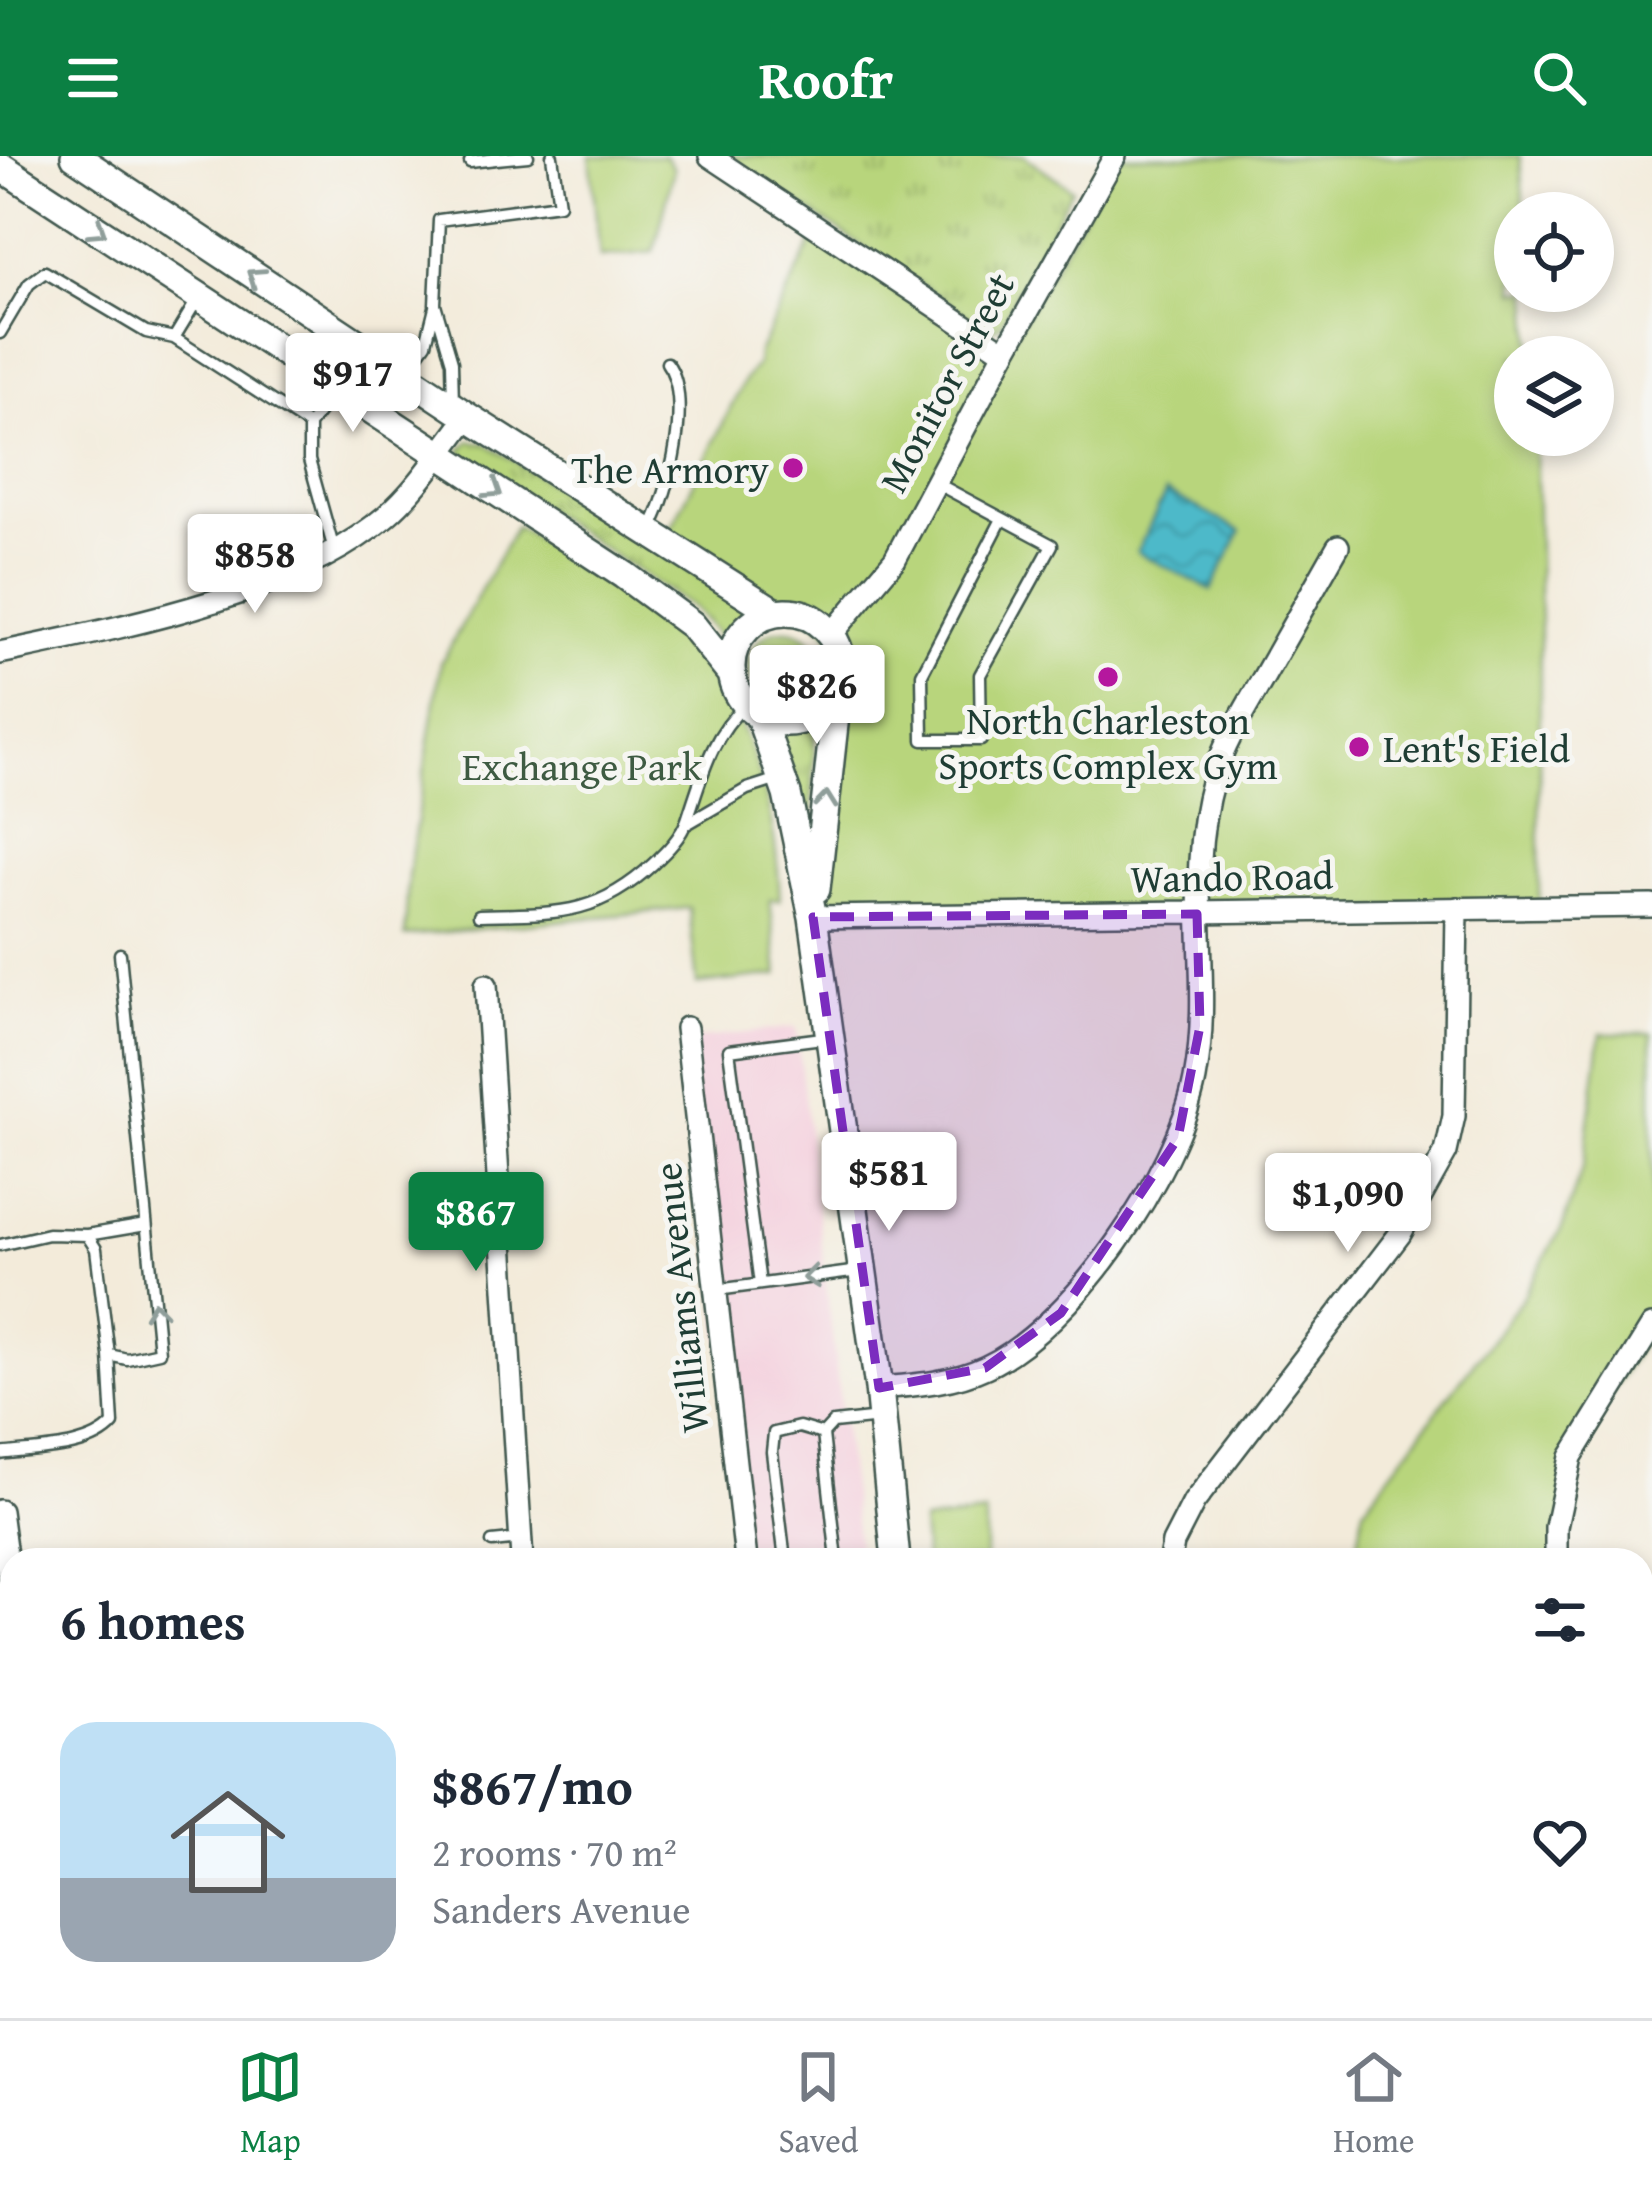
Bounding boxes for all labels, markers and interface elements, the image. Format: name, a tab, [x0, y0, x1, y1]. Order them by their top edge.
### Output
text: Roofr	[759, 39, 893, 118]
icon: menu	[60, 45, 126, 111]
icon: search	[1526, 45, 1592, 111]
map controls	[1494, 192, 1614, 456]
button: locate	[1494, 192, 1614, 312]
one-way arrow	[84, 216, 106, 238]
street label: Monitor Street	[864, 262, 1028, 502]
one-way arrow	[246, 268, 268, 290]
pin: $917	[282, 333, 424, 435]
button: layers	[1494, 336, 1614, 456]
text: $917	[313, 343, 393, 400]
place label: The Armory	[571, 440, 770, 497]
marker: The Armory	[780, 455, 806, 481]
one-way arrow	[481, 476, 503, 498]
pin: $858	[184, 514, 326, 616]
text: $858	[215, 524, 295, 581]
pin: $826	[746, 645, 888, 747]
text: $826	[777, 655, 857, 712]
marker: North Charleston Sports Complex Gym	[1095, 664, 1121, 690]
place label: North Charleston Sports Complex Gym	[938, 691, 1278, 793]
place label: Lent's Field	[1383, 719, 1570, 776]
marker: Lent's Field	[1346, 734, 1372, 760]
park label: Exchange Park	[462, 737, 702, 794]
one-way arrow	[812, 791, 838, 810]
street label: Wando Road	[1130, 846, 1334, 906]
pin: $581	[818, 1132, 960, 1234]
text: $581	[849, 1142, 929, 1199]
pin: $1,090	[1250, 1153, 1446, 1255]
street label: Williams Avenue	[637, 1160, 723, 1436]
text: $1,090	[1292, 1163, 1404, 1220]
pin: $867	[405, 1172, 547, 1274]
text: $867	[436, 1182, 516, 1239]
one-way arrow	[801, 1264, 821, 1290]
one-way arrow	[143, 1300, 168, 1319]
text: 6 homes	[60, 1583, 246, 1658]
icon: filters	[1527, 1587, 1593, 1653]
text: $867/mo	[432, 1748, 633, 1823]
icon: home	[156, 1770, 300, 1914]
icon: heart	[1527, 1809, 1593, 1875]
text: 2 rooms · 70 m²	[432, 1823, 677, 1880]
text: Sanders Avenue	[432, 1880, 690, 1937]
tab: Map	[237, 2044, 303, 2164]
tab: Saved	[778, 2044, 858, 2164]
tab: Home	[1333, 2044, 1415, 2164]

